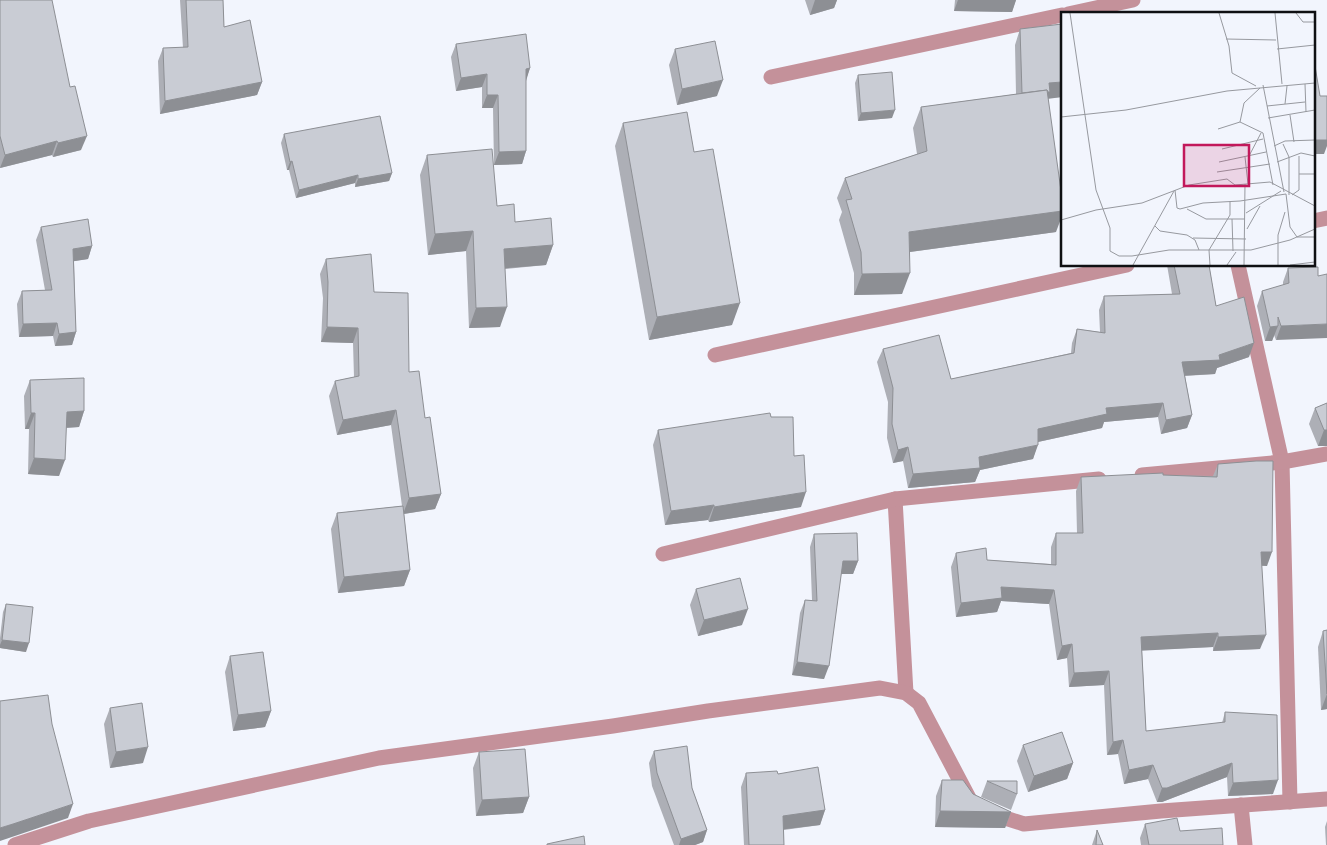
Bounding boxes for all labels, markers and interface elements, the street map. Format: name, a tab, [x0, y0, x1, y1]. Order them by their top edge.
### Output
inset map	[1061, 12, 1314, 266]

